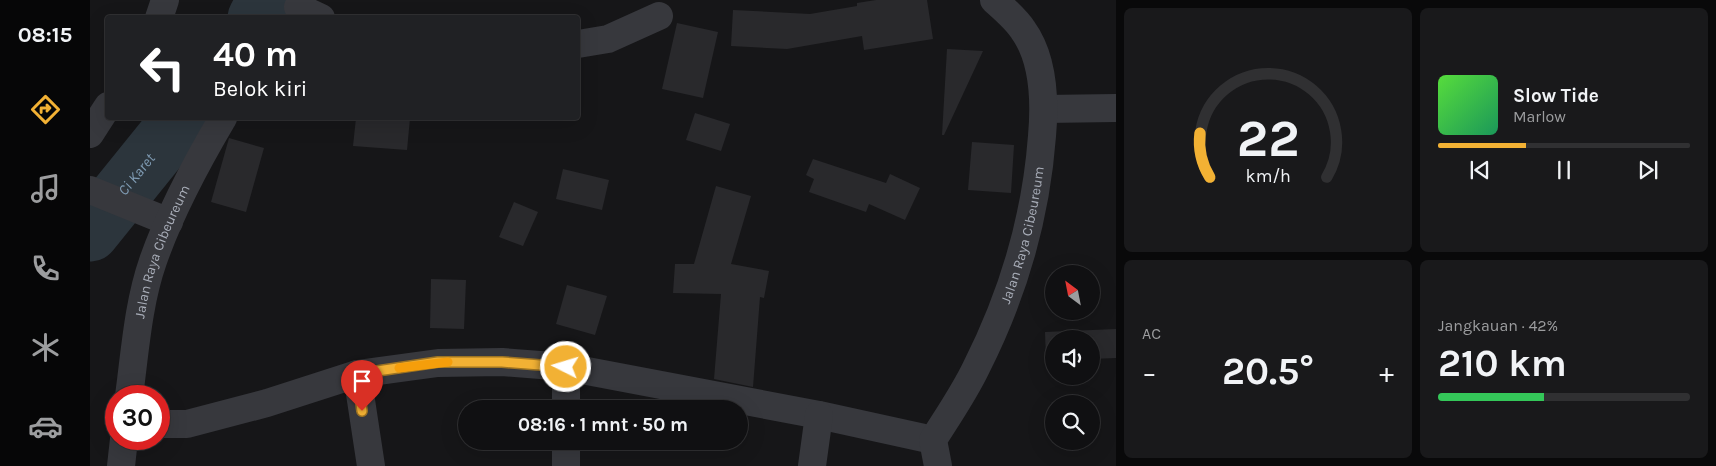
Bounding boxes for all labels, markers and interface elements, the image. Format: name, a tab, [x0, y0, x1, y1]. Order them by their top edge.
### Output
text: 08:15	[18, 22, 72, 48]
text: 40 m	[213, 34, 298, 75]
icon: left	[130, 35, 195, 100]
text: Belok kiri	[213, 76, 307, 102]
text: Slow Tide	[1513, 85, 1599, 107]
icon: directions	[28, 92, 63, 127]
text: Marlow	[1513, 107, 1566, 126]
text: 22	[1237, 108, 1299, 169]
water label: Ci Karet	[114, 149, 159, 199]
icon: previous	[1466, 156, 1494, 184]
icon: pause	[1550, 156, 1578, 184]
icon: next	[1634, 156, 1662, 184]
street label: Jalan Raya Cibeureum	[997, 165, 1047, 306]
text: km/h	[1245, 166, 1291, 187]
icon: music	[28, 171, 63, 206]
street label: Jalan Raya Cibeureum	[131, 182, 193, 320]
icon: phone	[28, 251, 63, 286]
north arrow	[1045, 265, 1100, 320]
map controls	[1045, 265, 1100, 450]
text: Jangkauan · 42%	[1438, 316, 1558, 335]
text: AC	[1142, 324, 1161, 343]
icon: climate	[28, 330, 63, 365]
button: sound	[1045, 330, 1100, 385]
position arrow	[539, 340, 591, 392]
text: 210 km	[1438, 341, 1567, 386]
text: 20.5°	[1222, 349, 1314, 394]
text: −	[1142, 356, 1157, 389]
text: +	[1379, 356, 1394, 389]
pin	[341, 360, 383, 411]
icon: arrive	[348, 367, 376, 395]
speed limit sign: 30	[105, 385, 170, 450]
button: search	[1045, 395, 1100, 450]
icon: car	[28, 409, 63, 444]
text: 08:16 · 1 mnt · 50 m	[518, 414, 688, 436]

